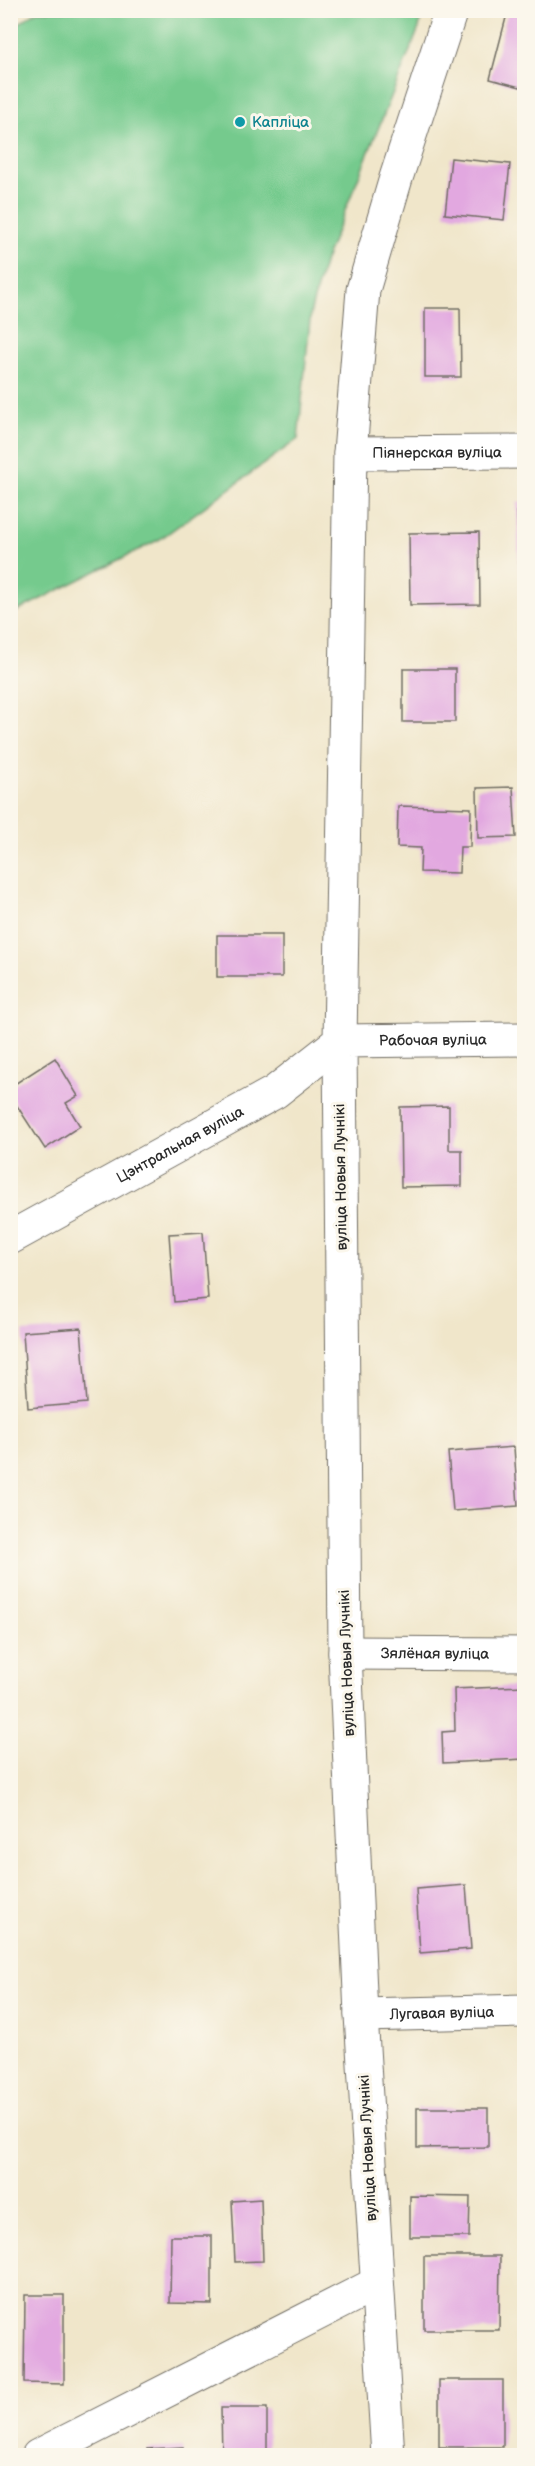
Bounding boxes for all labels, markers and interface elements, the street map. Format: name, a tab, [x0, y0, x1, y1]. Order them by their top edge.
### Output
place label: Капліца	[252, 113, 309, 132]
marker: Капліца	[233, 115, 247, 129]
street label: Піянерская вуліца	[372, 443, 502, 462]
street label: Рабочая вуліца	[379, 1030, 487, 1050]
street label: Цэнтральная вуліца	[113, 1102, 247, 1187]
street label: вуліца Новыя Лучнікі	[330, 1103, 352, 1251]
street label: вуліца Новыя Лучнікі	[335, 1589, 359, 1737]
street label: Зялёная вуліца	[381, 1644, 489, 1663]
street label: Лугавая вуліца	[388, 2002, 495, 2024]
street label: вуліца Новыя Лучнікі	[355, 2074, 381, 2222]

